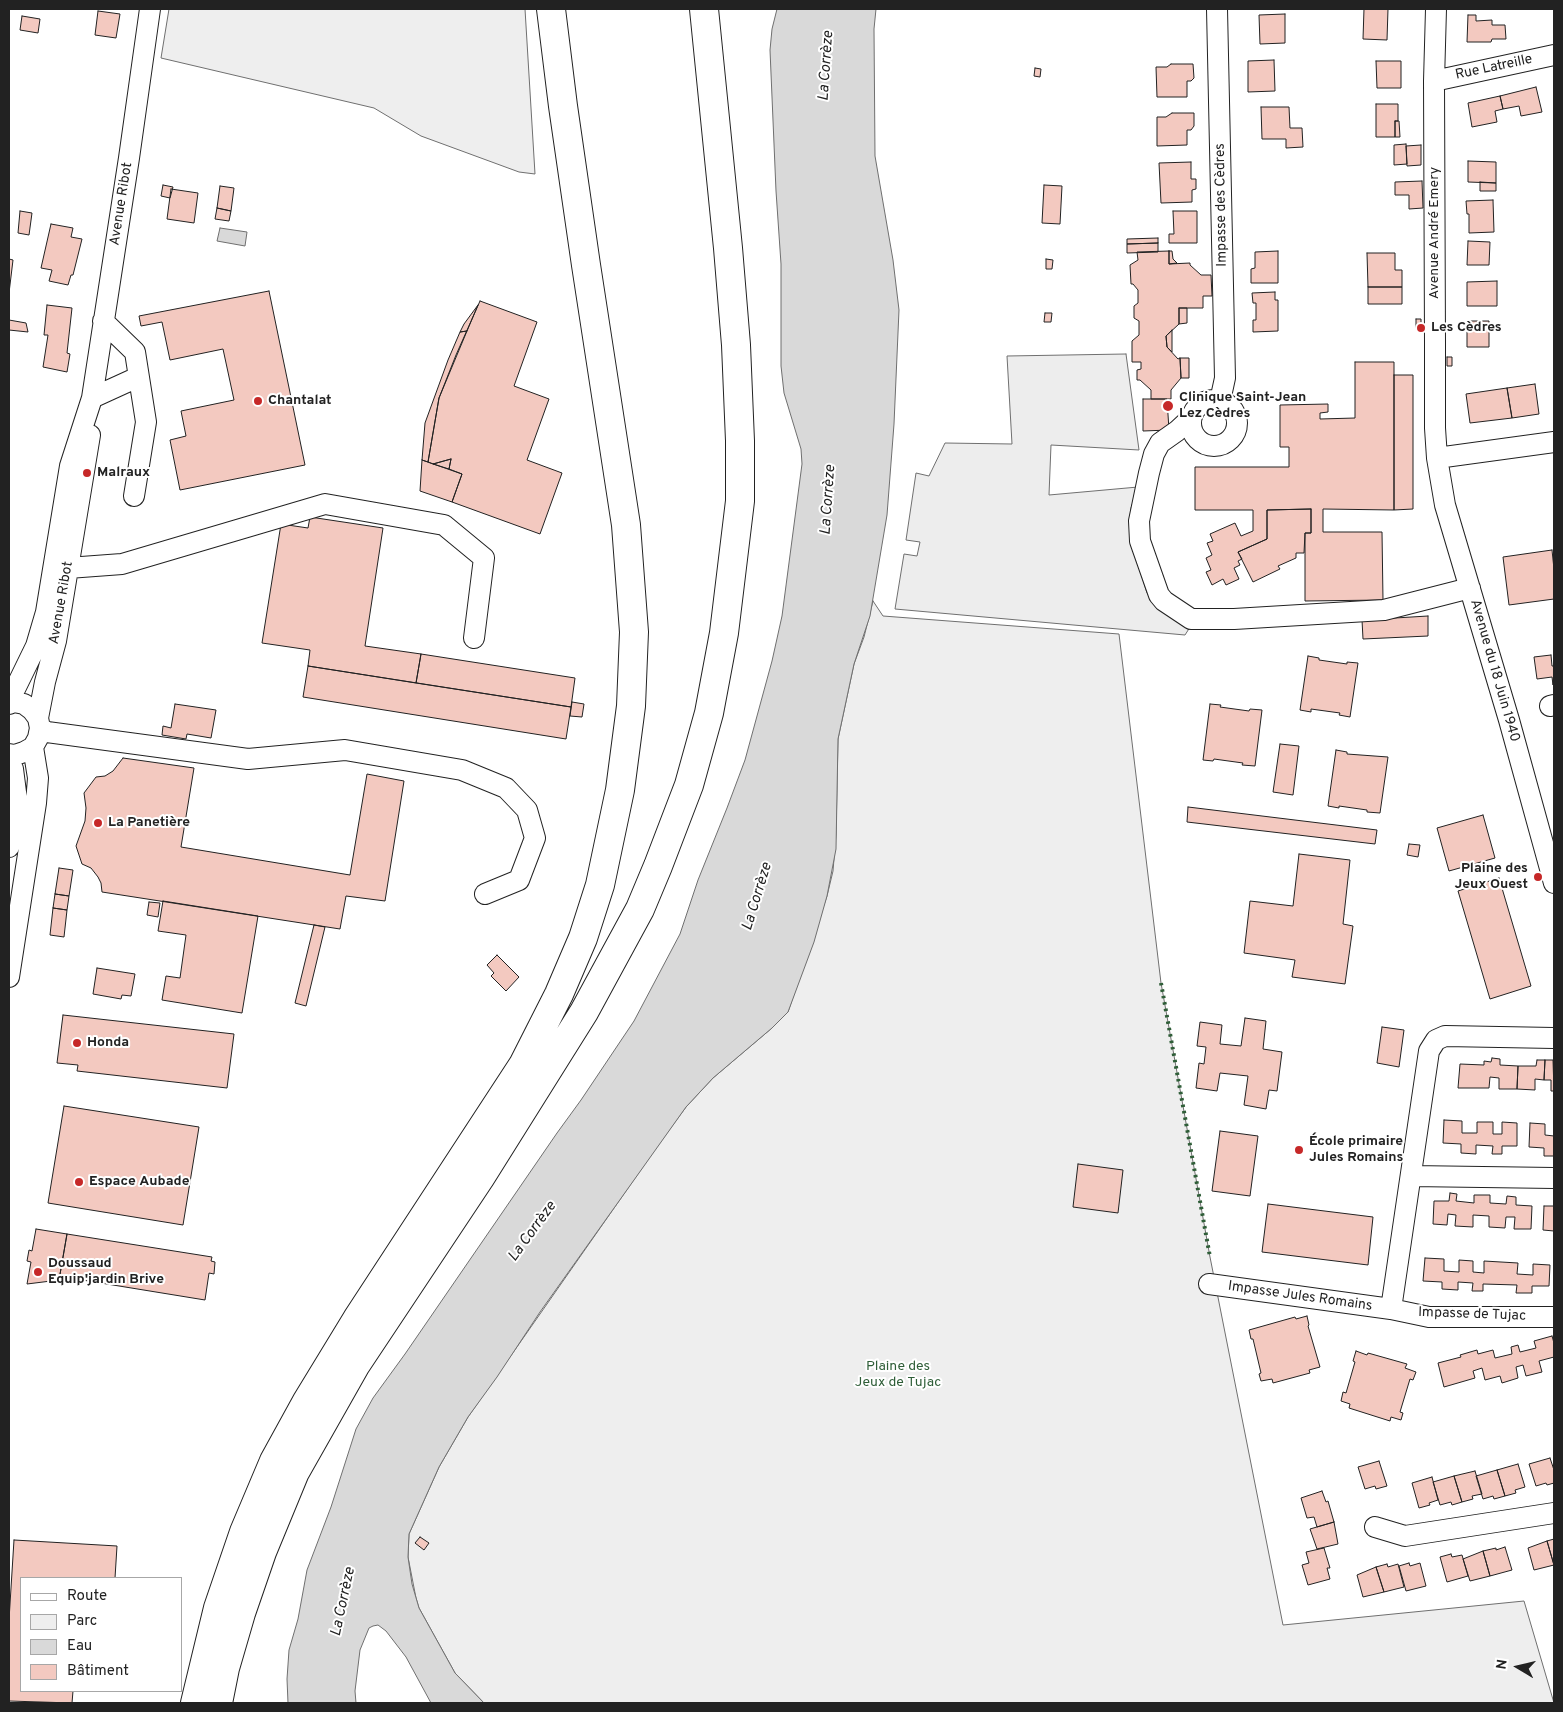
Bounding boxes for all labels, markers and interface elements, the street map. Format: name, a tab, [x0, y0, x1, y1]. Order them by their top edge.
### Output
water label: La Corrèze	[816, 30, 838, 102]
street label: Rue Latreille	[1454, 52, 1534, 84]
street label: Impasse des Cèdres	[1213, 143, 1231, 267]
street label: Avenue Ribot	[107, 161, 137, 247]
street label: Avenue André Emery	[1427, 167, 1443, 299]
place label: Les Cèdres	[1431, 320, 1502, 336]
marker: Les Cèdres	[1415, 322, 1427, 334]
place label: Clinique Saint-Jean Lez Cèdres	[1179, 390, 1306, 422]
place label: Chantalat	[268, 393, 332, 409]
marker: Chantalat	[252, 395, 264, 407]
marker: Clinique Saint-Jean Lez Cèdres	[1161, 399, 1175, 413]
water label: La Corrèze	[818, 464, 840, 536]
place label: Malraux	[97, 465, 150, 481]
marker: Malraux	[81, 467, 93, 479]
street label: Avenue Ribot	[46, 560, 78, 646]
street label: Avenue du 18 Juin 1940	[1466, 598, 1522, 744]
place label: La Panetière	[108, 815, 190, 831]
marker: La Panetière	[92, 817, 104, 829]
water label: La Corrèze	[739, 861, 777, 933]
place label: Plaine des Jeux Ouest	[1454, 861, 1528, 894]
marker: Plaine des Jeux Ouest	[1532, 871, 1544, 883]
place label: Honda	[87, 1035, 129, 1051]
marker: Honda	[71, 1037, 83, 1049]
place label: École primaire Jules Romains	[1309, 1134, 1403, 1166]
marker: École primaire Jules Romains	[1293, 1144, 1305, 1156]
place label: Espace Aubade	[89, 1174, 189, 1190]
marker: Espace Aubade	[73, 1176, 85, 1188]
water label: La Corrèze	[505, 1198, 561, 1266]
place label: Doussaud Equip'jardin Brive	[48, 1256, 164, 1288]
marker: Doussaud Equip'jardin Brive	[32, 1266, 44, 1278]
street label: Impasse Jules Romains	[1227, 1279, 1373, 1315]
street label: Impasse de Tujac	[1418, 1305, 1526, 1325]
park label: Plaine des Jeux de Tujac	[855, 1359, 941, 1391]
water label: La Corrèze	[328, 1566, 360, 1638]
legend	[20, 1577, 182, 1692]
text: Route	[67, 1587, 107, 1606]
text: Parc	[67, 1612, 97, 1631]
text: Eau	[67, 1637, 92, 1656]
north arrow	[1493, 1642, 1543, 1692]
text: N	[1494, 1658, 1512, 1671]
text: Bâtiment	[67, 1662, 129, 1681]

